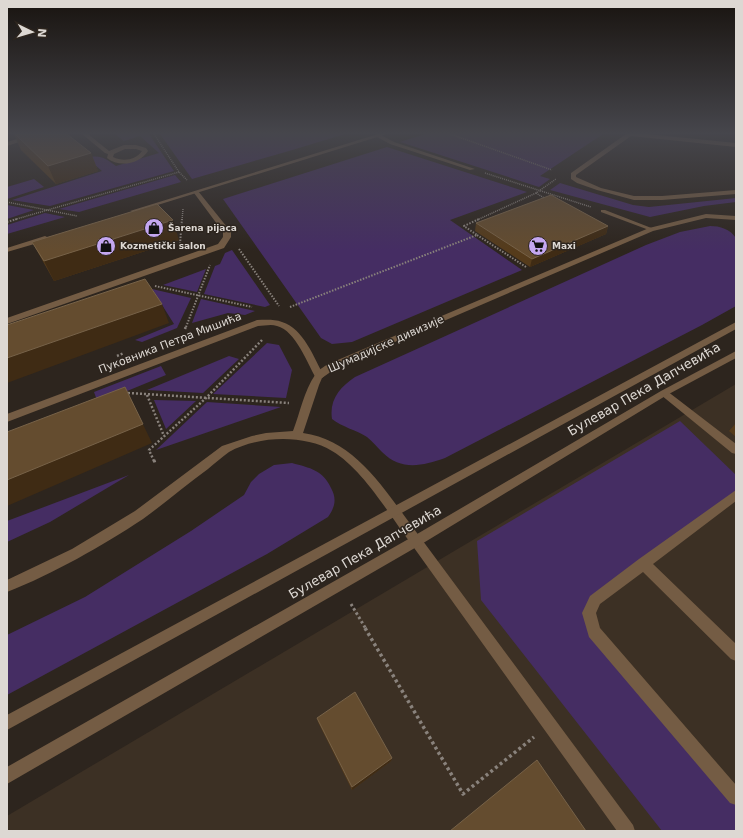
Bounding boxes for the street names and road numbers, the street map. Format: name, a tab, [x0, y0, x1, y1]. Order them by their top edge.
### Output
street label: Пуковника Петра Мишића	[97, 310, 243, 376]
street label: Шумадијске дивизије	[326, 312, 446, 375]
street label: Булевар Пека Дапчевића	[565, 339, 723, 439]
street label: Булевар Пека Дапчевића	[286, 502, 444, 602]

